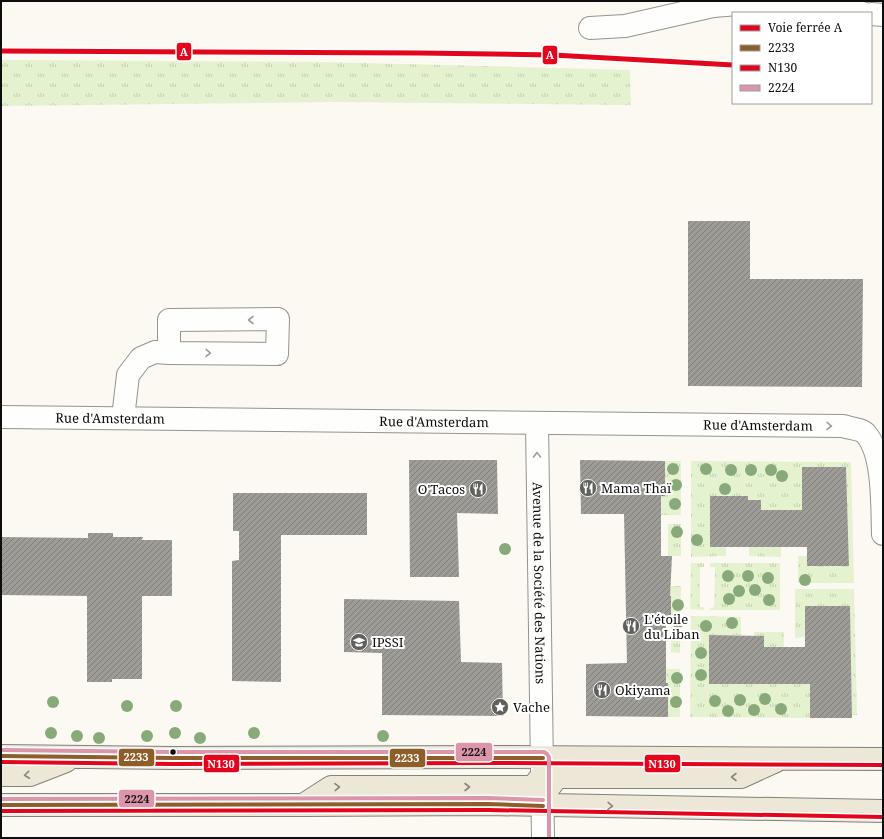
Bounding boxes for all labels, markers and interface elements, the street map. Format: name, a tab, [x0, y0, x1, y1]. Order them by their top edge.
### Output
legend	[732, 12, 872, 104]
text: Voie ferrée A	[768, 19, 843, 36]
text: 2233	[768, 39, 795, 56]
line badge: A	[176, 42, 192, 61]
text: A	[180, 44, 189, 59]
line badge: A	[542, 45, 558, 65]
text: A	[546, 47, 555, 62]
text: N130	[768, 59, 798, 76]
text: 2224	[768, 79, 795, 96]
one-way arrow	[248, 315, 254, 324]
one-way arrow	[205, 349, 211, 357]
street label: Rue d'Amsterdam	[55, 409, 165, 428]
street label: Rue d'Amsterdam	[379, 412, 489, 431]
street label: Rue d'Amsterdam	[703, 416, 813, 435]
one-way arrow	[826, 422, 832, 430]
one-way arrow	[533, 452, 541, 458]
restaurant icon: Mama Thaï	[578, 478, 598, 498]
restaurant icon: O'Tacos	[468, 479, 488, 499]
place label: Mama Thaï	[601, 479, 671, 497]
place label: O'Tacos	[418, 480, 465, 498]
street label: Avenue de la Société des Nations	[529, 482, 550, 684]
place label: L'étoile du Liban	[644, 610, 700, 643]
restaurant icon: L'étoile du Liban	[621, 616, 641, 636]
school or university icon: IPSSI	[349, 632, 369, 652]
place label: IPSSI	[372, 633, 404, 651]
restaurant icon: Okiyama	[592, 680, 612, 700]
place label: Okiyama	[615, 681, 671, 699]
place icon: Vache	[490, 697, 510, 717]
place label: Vache	[513, 698, 550, 716]
line badge: 2224	[455, 742, 493, 762]
text: 2224	[462, 744, 486, 759]
unlabelled marker	[168, 747, 178, 757]
line badge: 2233	[118, 748, 155, 767]
line badge: 2233	[389, 748, 426, 768]
text: 2233	[124, 749, 148, 764]
text: 2233	[395, 750, 419, 765]
line badge: N130	[203, 754, 240, 773]
line badge: N130	[644, 754, 681, 773]
text: N130	[207, 756, 235, 771]
text: N130	[648, 756, 676, 771]
one-way arrow	[24, 770, 30, 779]
one-way arrow	[731, 773, 737, 782]
one-way arrow	[334, 783, 340, 791]
one-way arrow	[464, 783, 470, 791]
line badge: 2224	[118, 789, 155, 808]
text: 2224	[125, 791, 149, 806]
one-way arrow	[607, 801, 613, 810]

